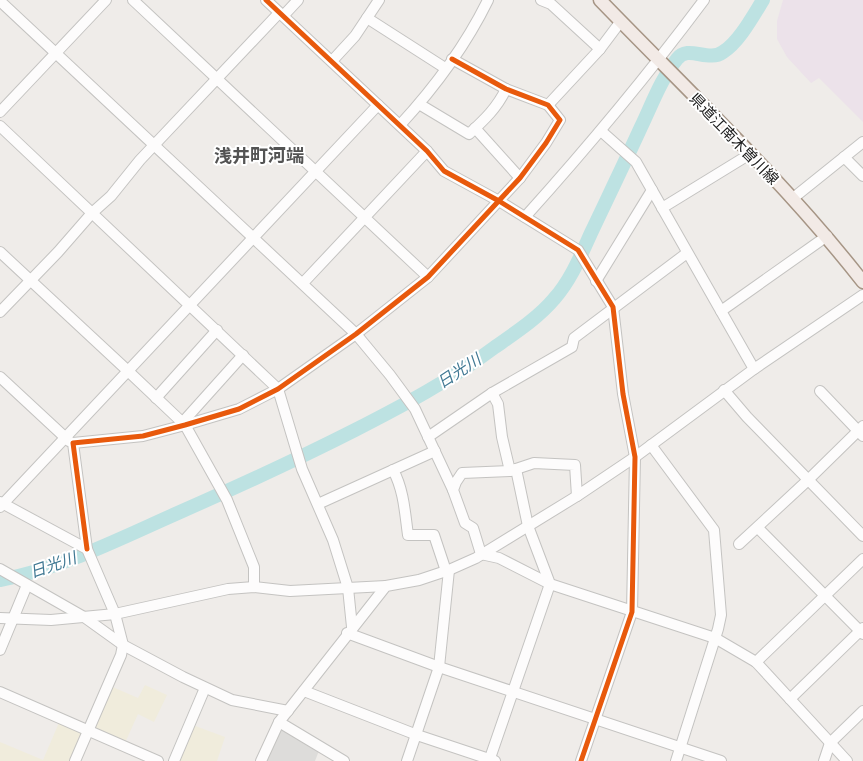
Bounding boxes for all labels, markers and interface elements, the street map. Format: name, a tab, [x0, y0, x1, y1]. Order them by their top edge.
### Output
street label: 県道江南木曽川線	[686, 90, 782, 188]
district label: 浅井町河端	[214, 145, 304, 166]
water label: 日光川	[434, 349, 486, 392]
water label: 日光川	[27, 548, 81, 582]

